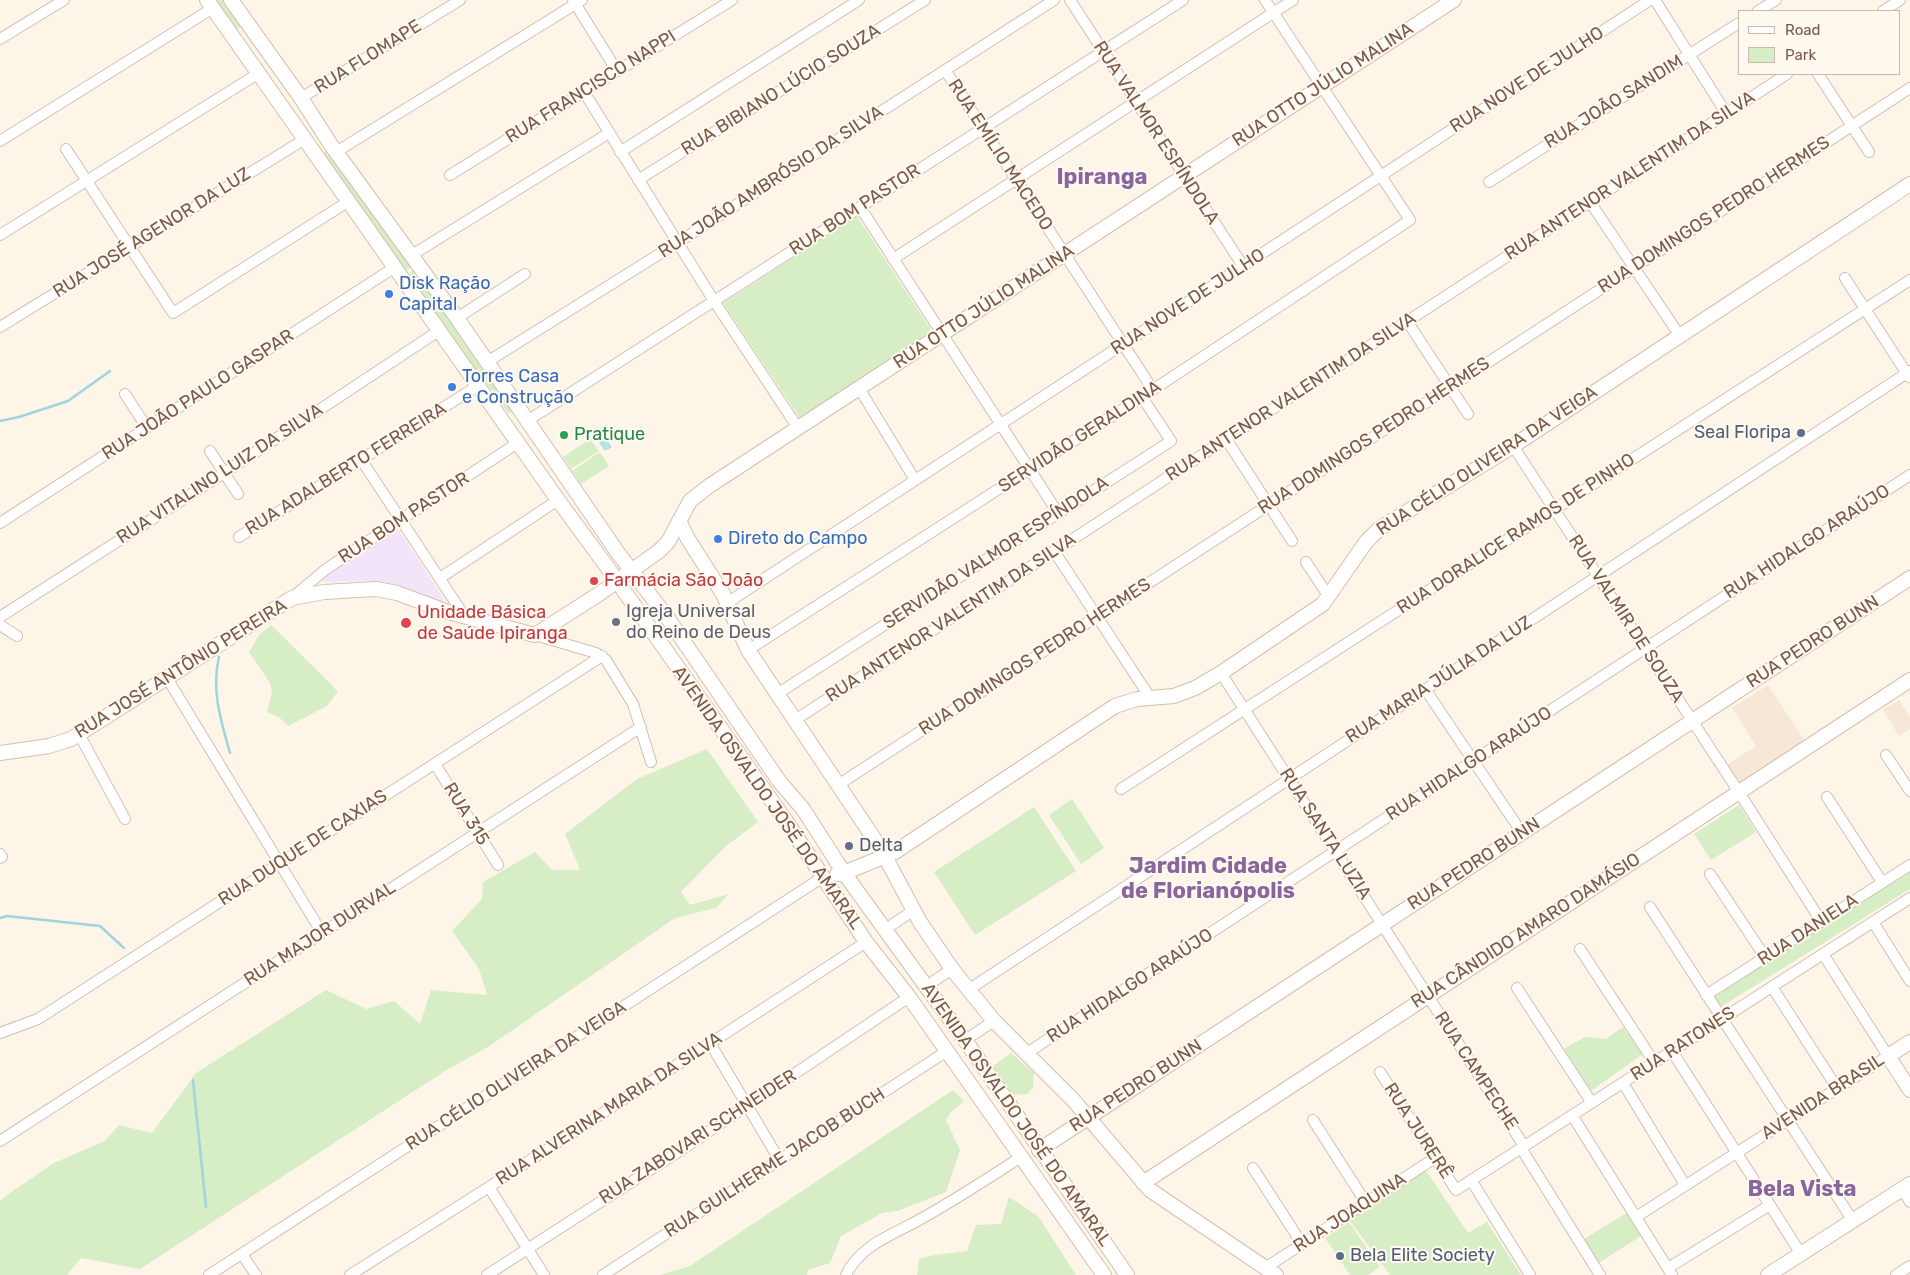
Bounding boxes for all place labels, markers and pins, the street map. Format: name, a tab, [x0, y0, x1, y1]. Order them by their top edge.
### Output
place label: Disk Ração Capital	[399, 273, 491, 316]
marker: Disk Ração Capital	[383, 288, 395, 300]
place label: Torres Casa e Construção	[462, 366, 574, 408]
marker: Torres Casa e Construção	[446, 381, 458, 393]
place label: Seal Floripa	[1694, 422, 1791, 444]
place label: Pratique	[574, 424, 645, 446]
marker: Seal Floripa	[1795, 427, 1807, 439]
marker: Pratique	[558, 429, 570, 441]
place label: Direto do Campo	[728, 528, 868, 550]
marker: Direto do Campo	[712, 533, 724, 545]
place label: Farmácia São João	[604, 570, 763, 592]
marker: Farmácia São João	[588, 575, 600, 587]
place label: Igreja Universal do Reino de Deus	[626, 601, 771, 644]
place label: Unidade Básica de Saúde Ipiranga	[417, 602, 568, 644]
marker: Unidade Básica de Saúde Ipiranga	[399, 616, 413, 630]
marker: Igreja Universal do Reino de Deus	[610, 616, 622, 628]
place label: Delta	[859, 835, 903, 857]
marker: Delta	[843, 840, 855, 852]
place label: Bela Elite Society	[1350, 1245, 1495, 1267]
marker: Bela Elite Society	[1334, 1250, 1346, 1262]

